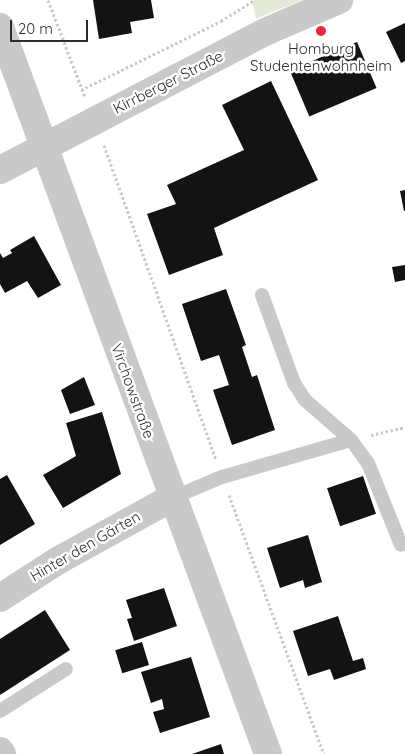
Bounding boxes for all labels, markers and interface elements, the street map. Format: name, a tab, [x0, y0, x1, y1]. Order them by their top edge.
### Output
scale bar	[12, 10, 90, 42]
text: 20 m	[18, 19, 53, 38]
marker: Homburg Studentenwohnheim	[315, 25, 327, 37]
place label: Homburg Studentenwohnheim	[250, 39, 392, 74]
street label: Kirrberger Straße	[110, 46, 226, 118]
street label: Virchowstraße	[108, 341, 158, 441]
street label: Hinter den Gärten	[27, 507, 143, 585]

